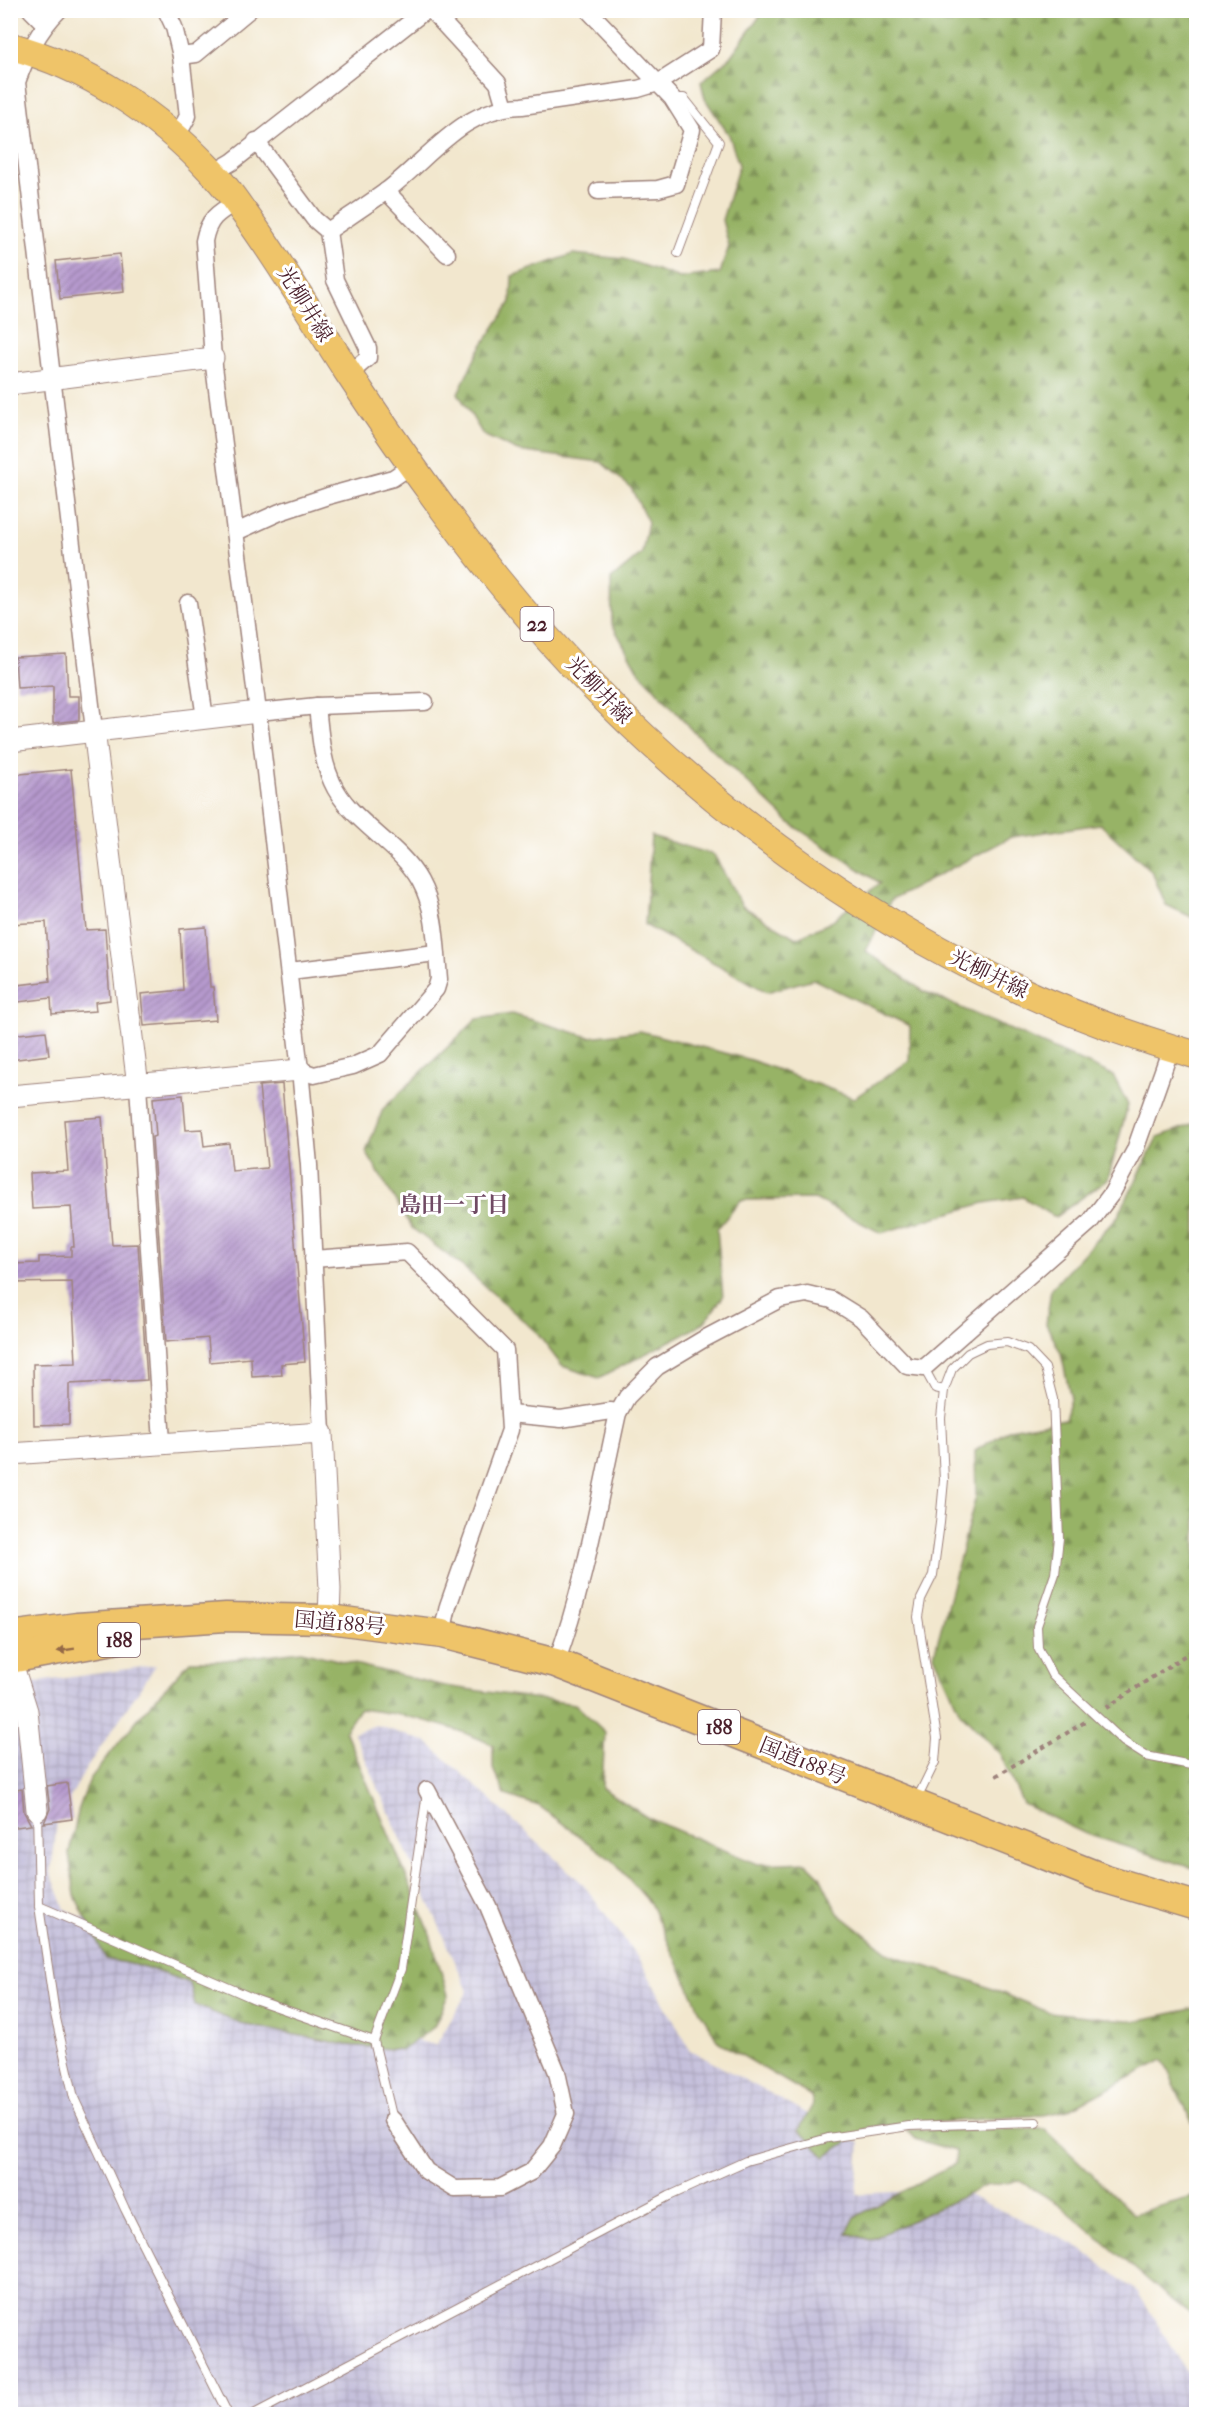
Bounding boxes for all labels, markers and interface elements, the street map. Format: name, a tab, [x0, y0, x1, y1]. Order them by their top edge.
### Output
street label: 光柳井線	[273, 262, 337, 346]
road number: 22	[520, 607, 554, 641]
street label: 光柳井線	[561, 651, 637, 729]
street label: 光柳井線	[946, 945, 1032, 1003]
district label: 島田一丁目	[399, 1192, 509, 1218]
street label: 国道188号	[293, 1607, 387, 1639]
road number: 188	[98, 1623, 140, 1657]
one-way arrow	[57, 1646, 76, 1655]
road number: 188	[698, 1710, 740, 1744]
street label: 国道188号	[756, 1733, 850, 1789]

